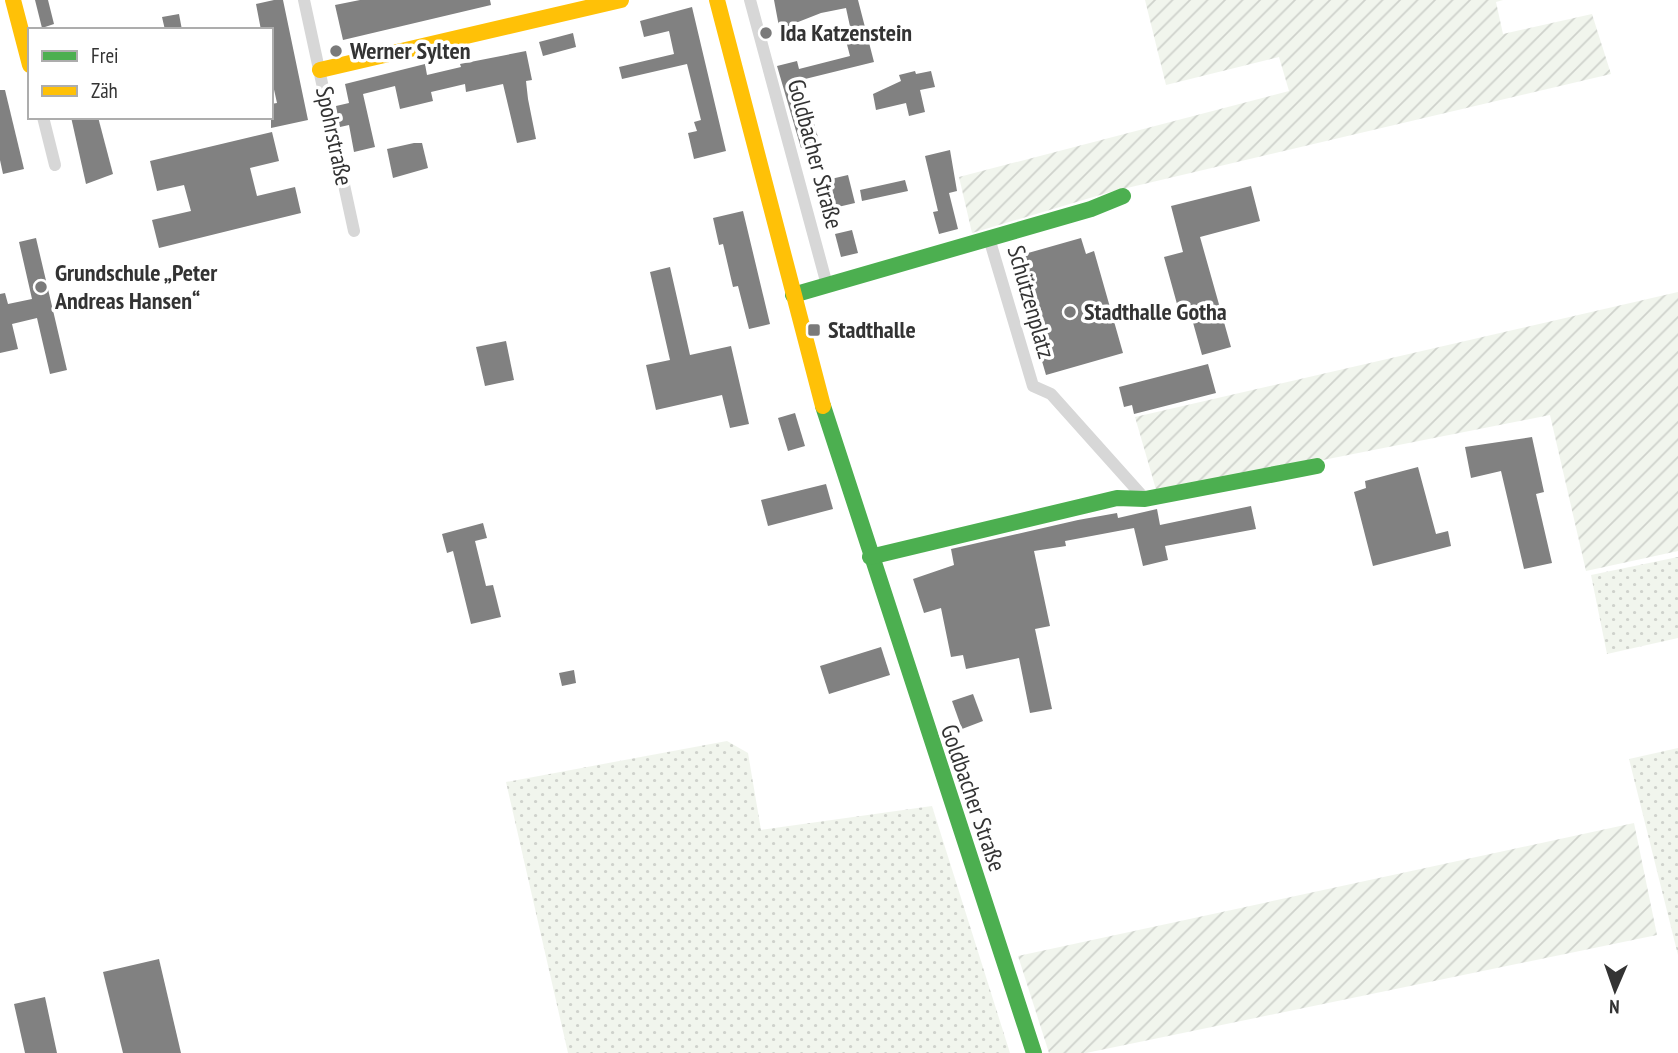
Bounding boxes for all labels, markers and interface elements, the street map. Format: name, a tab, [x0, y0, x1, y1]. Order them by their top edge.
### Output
place label: Ida Katzenstein	[780, 17, 912, 48]
marker: Ida Katzenstein	[758, 25, 774, 41]
legend	[28, 28, 273, 119]
place label: Werner Sylten	[349, 35, 470, 66]
text: Frei	[91, 42, 119, 69]
marker: Werner Sylten	[328, 43, 344, 59]
street label: Goldbacher Straße	[781, 76, 850, 232]
text: Zäh	[91, 77, 118, 104]
street label: Spohrstraße	[309, 83, 360, 188]
street label: Schützenplatz	[1001, 242, 1062, 362]
place label: Grundschule „Peter Andreas Hansen“	[54, 257, 218, 316]
marker: Grundschule „Peter Andreas Hansen“	[33, 279, 49, 295]
place label: Stadthalle Gotha	[1084, 296, 1227, 327]
marker: Stadthalle Gotha	[1062, 304, 1078, 320]
place label: Stadthalle	[828, 314, 916, 345]
marker: Stadthalle	[806, 322, 822, 338]
street label: Goldbacher Straße	[934, 720, 1013, 875]
north arrow	[1580, 955, 1650, 1025]
text: N	[1609, 995, 1620, 1019]

